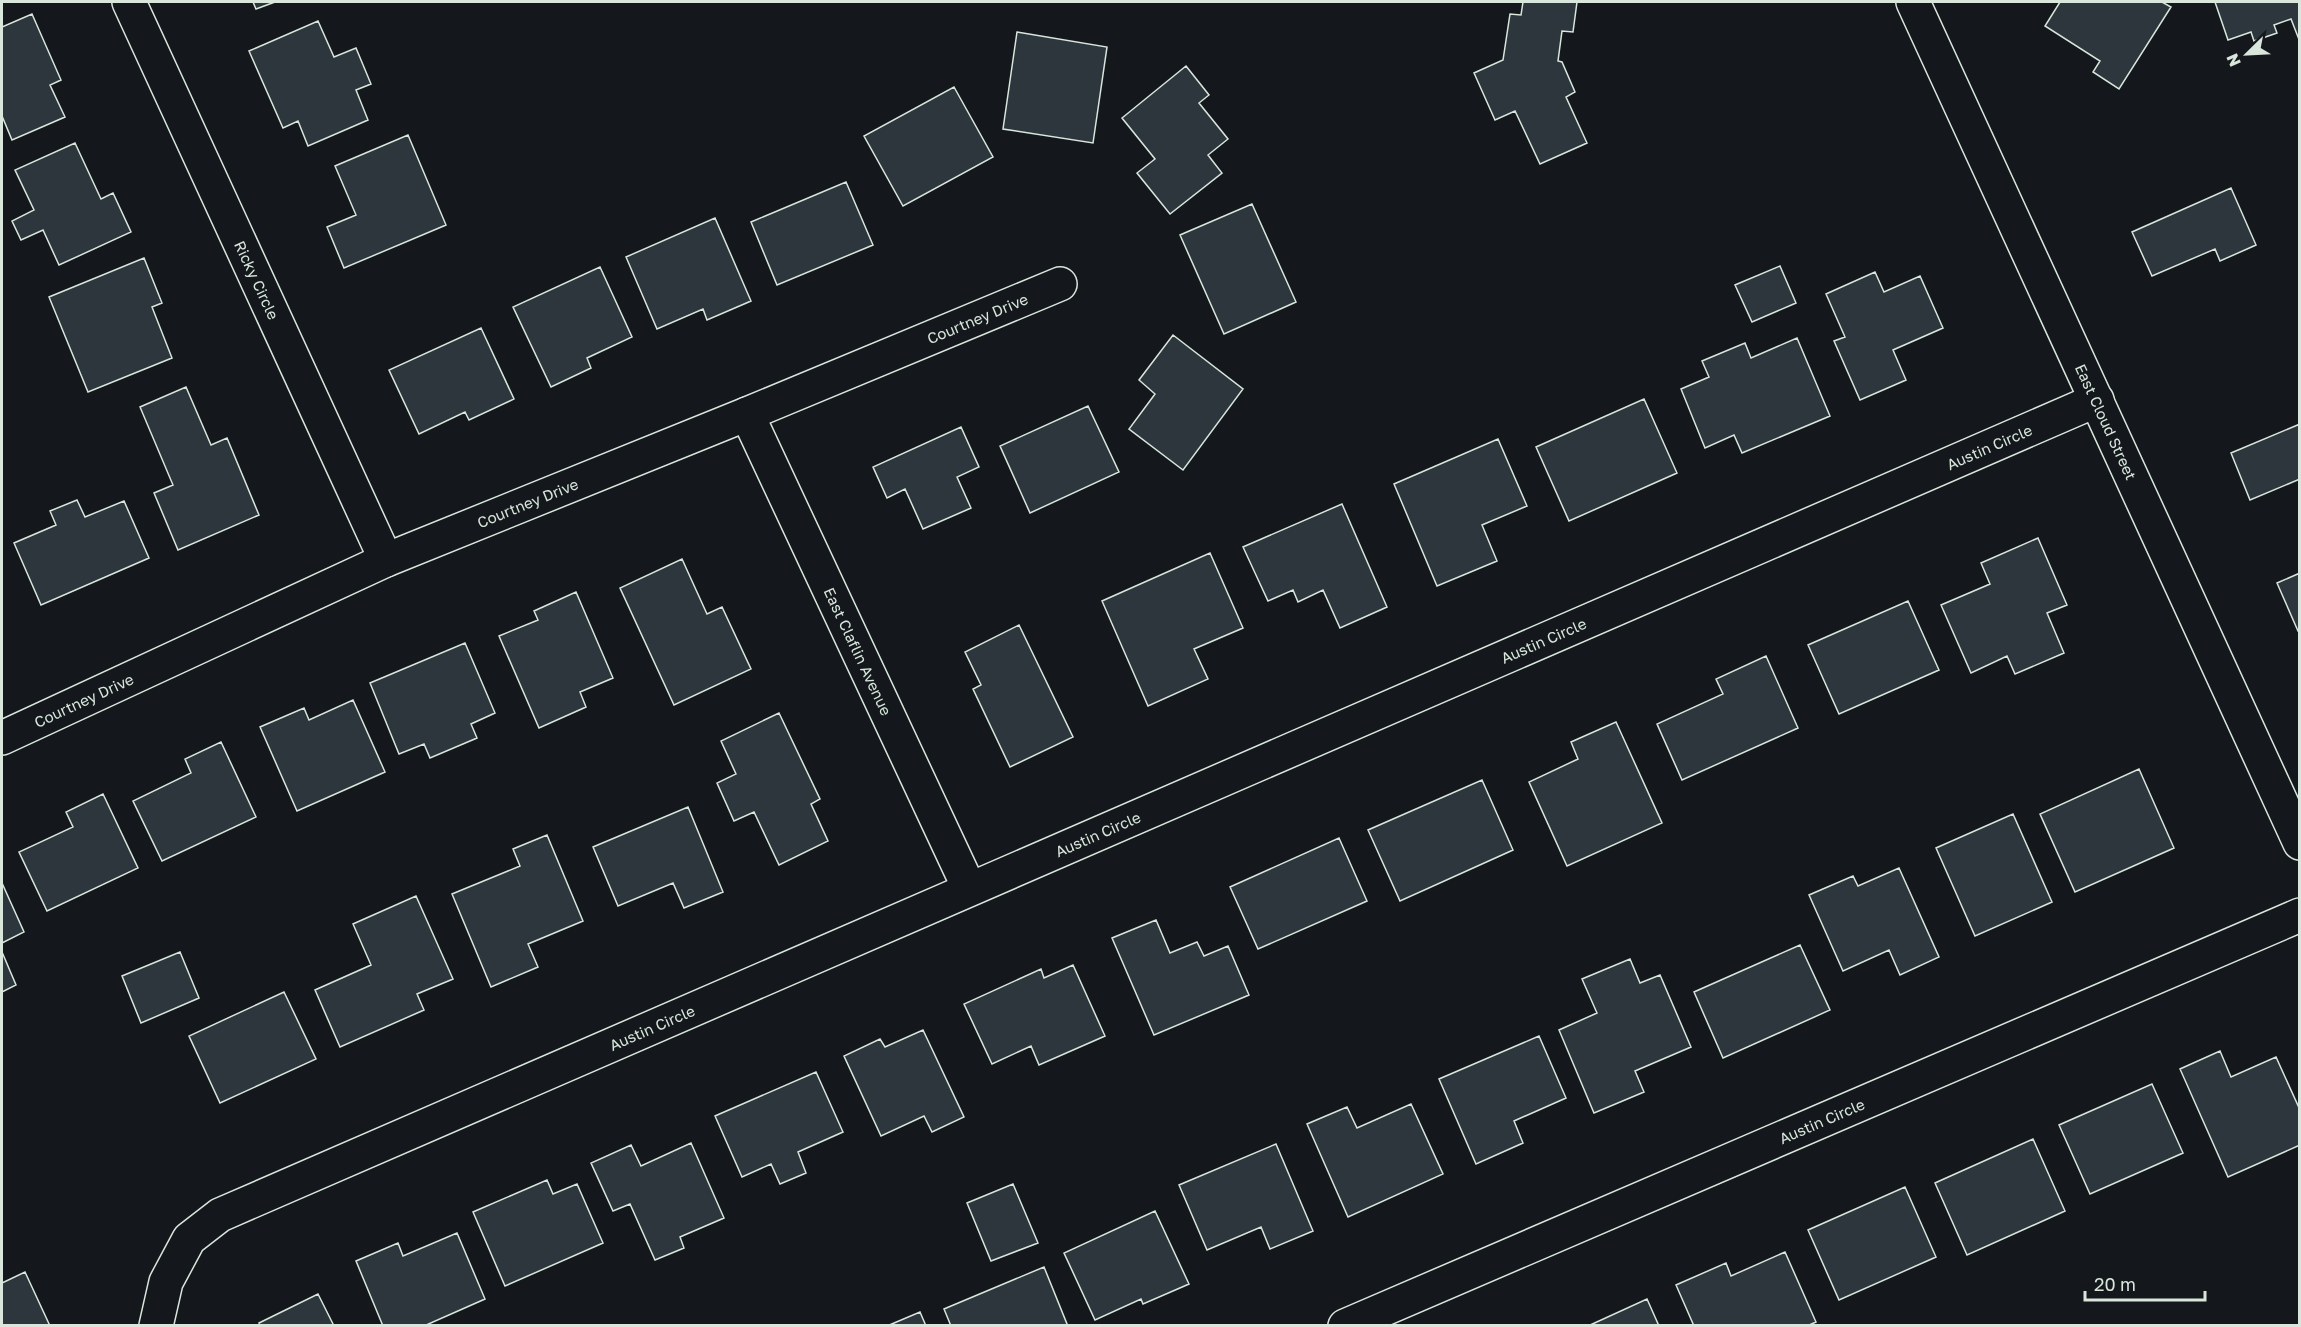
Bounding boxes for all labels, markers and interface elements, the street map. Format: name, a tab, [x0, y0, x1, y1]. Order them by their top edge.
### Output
north arrow	[2217, 24, 2277, 84]
text: N	[2222, 50, 2245, 70]
street label: Ricky Circle	[231, 238, 283, 322]
street label: Courtney Drive	[924, 289, 1031, 347]
street label: East Cloud Street	[2072, 361, 2141, 483]
street label: Austin Circle	[1944, 420, 2035, 473]
street label: Courtney Drive	[474, 474, 581, 531]
street label: East Claflin Avenue	[820, 584, 896, 718]
street label: Austin Circle	[1498, 614, 1589, 667]
street label: Courtney Drive	[31, 669, 136, 731]
street label: Austin Circle	[1052, 807, 1143, 860]
street label: Austin Circle	[606, 1001, 698, 1054]
street label: Austin Circle	[1776, 1094, 1868, 1147]
scale bar	[2085, 1264, 2205, 1302]
text: 20 m	[2094, 1273, 2136, 1295]

